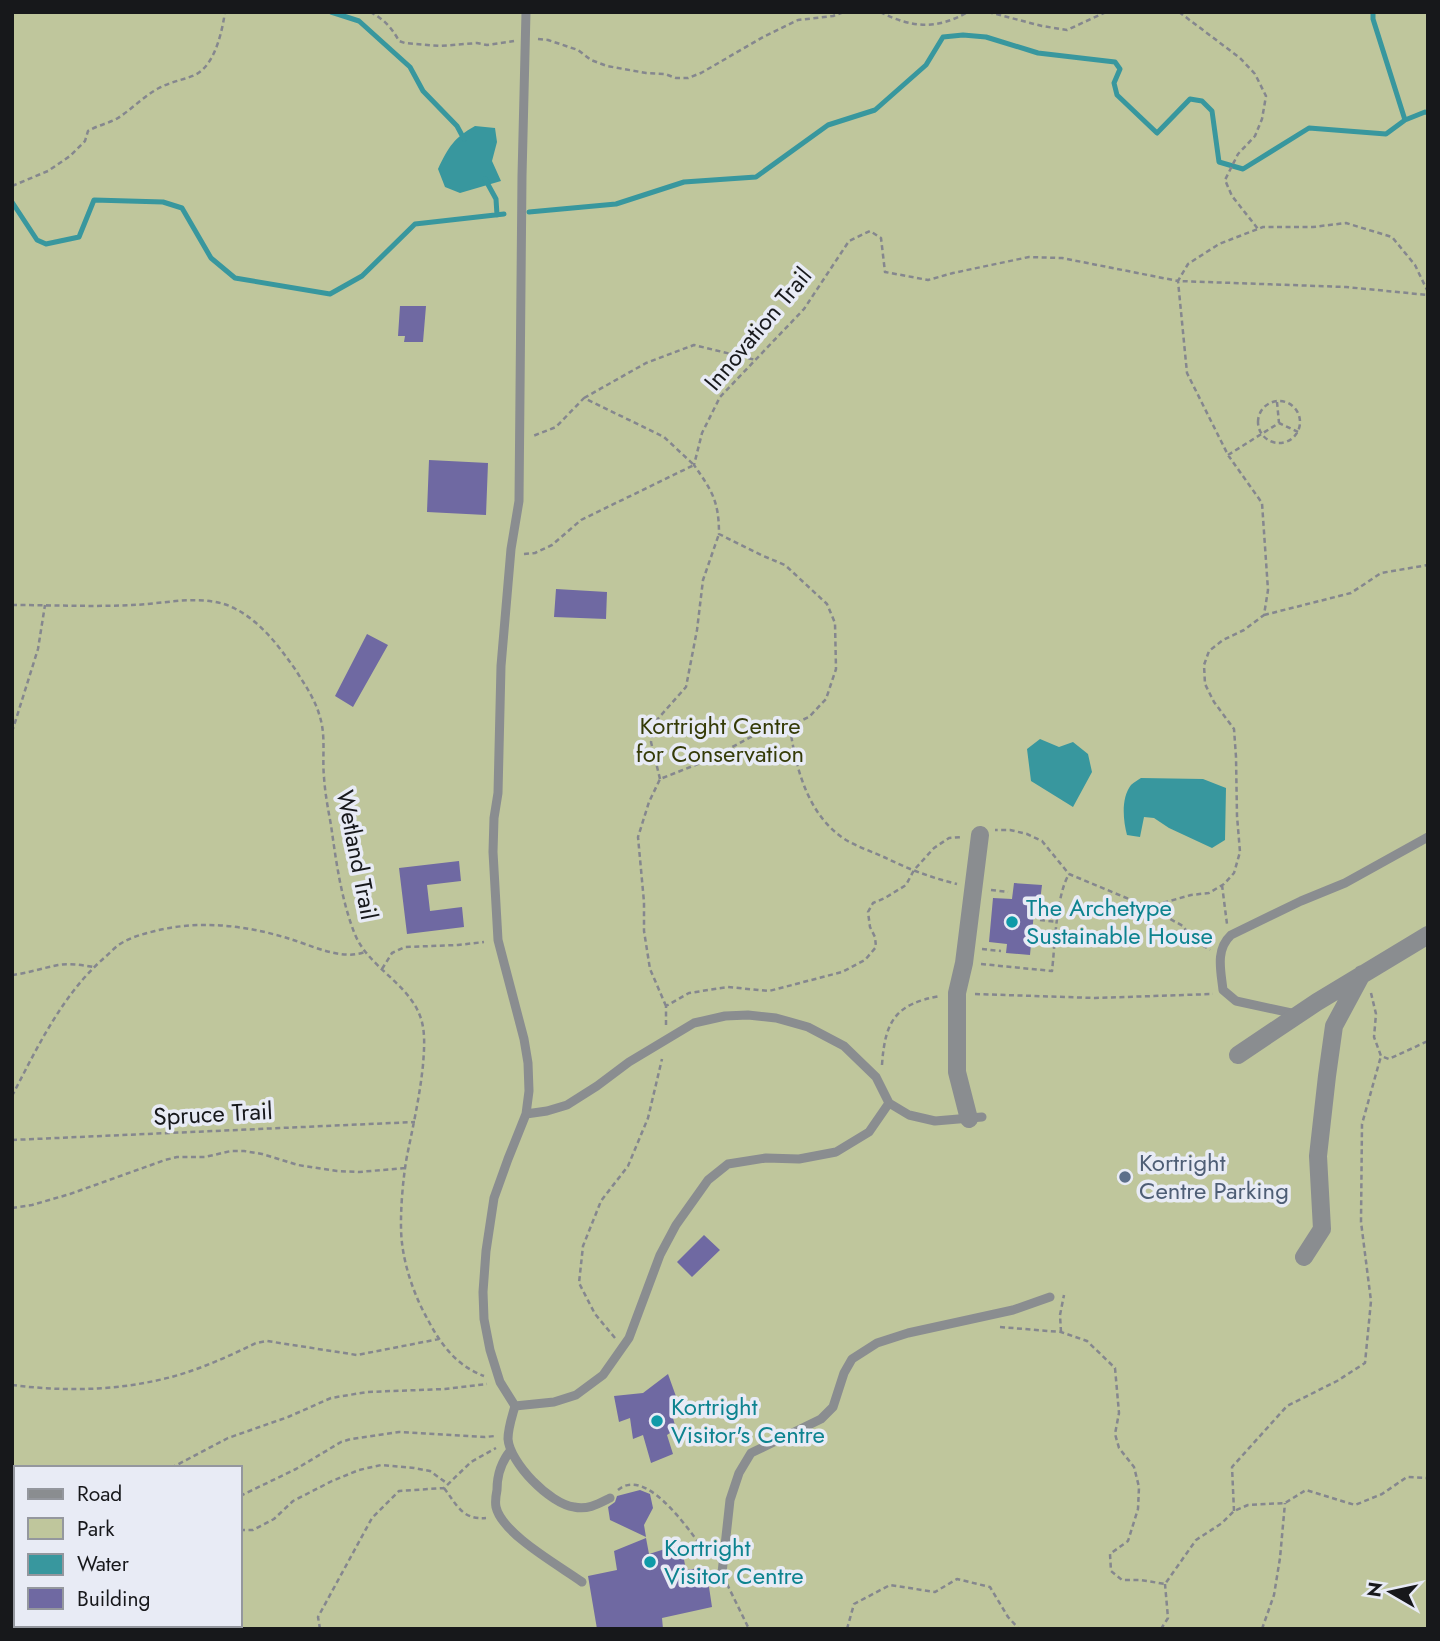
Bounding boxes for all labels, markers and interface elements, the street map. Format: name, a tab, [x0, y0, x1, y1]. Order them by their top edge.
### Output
street label: Innovation Trail	[695, 259, 820, 398]
park label: Kortright Centre for Conservation	[636, 708, 804, 771]
street label: Wetland Trail	[328, 787, 387, 923]
place label: The Archetype Sustainable House	[1026, 890, 1213, 953]
marker: The Archetype Sustainable House	[1004, 914, 1020, 930]
street label: Spruce Trail	[152, 1093, 274, 1134]
place label: Kortright Centre Parking	[1139, 1145, 1289, 1208]
marker: Kortright Centre Parking	[1117, 1169, 1133, 1185]
place label: Kortright Visitor's Centre	[671, 1389, 825, 1452]
marker: Kortright Visitor's Centre	[649, 1413, 665, 1429]
legend	[14, 1466, 242, 1627]
text: Road	[77, 1479, 122, 1509]
text: Park	[77, 1514, 115, 1544]
place label: Kortright Visitor Centre	[664, 1530, 804, 1593]
text: Water	[77, 1549, 130, 1579]
marker: Kortright Visitor Centre	[642, 1554, 658, 1570]
north arrow	[1356, 1557, 1426, 1627]
text: N	[1360, 1580, 1389, 1599]
text: Building	[77, 1584, 150, 1614]

